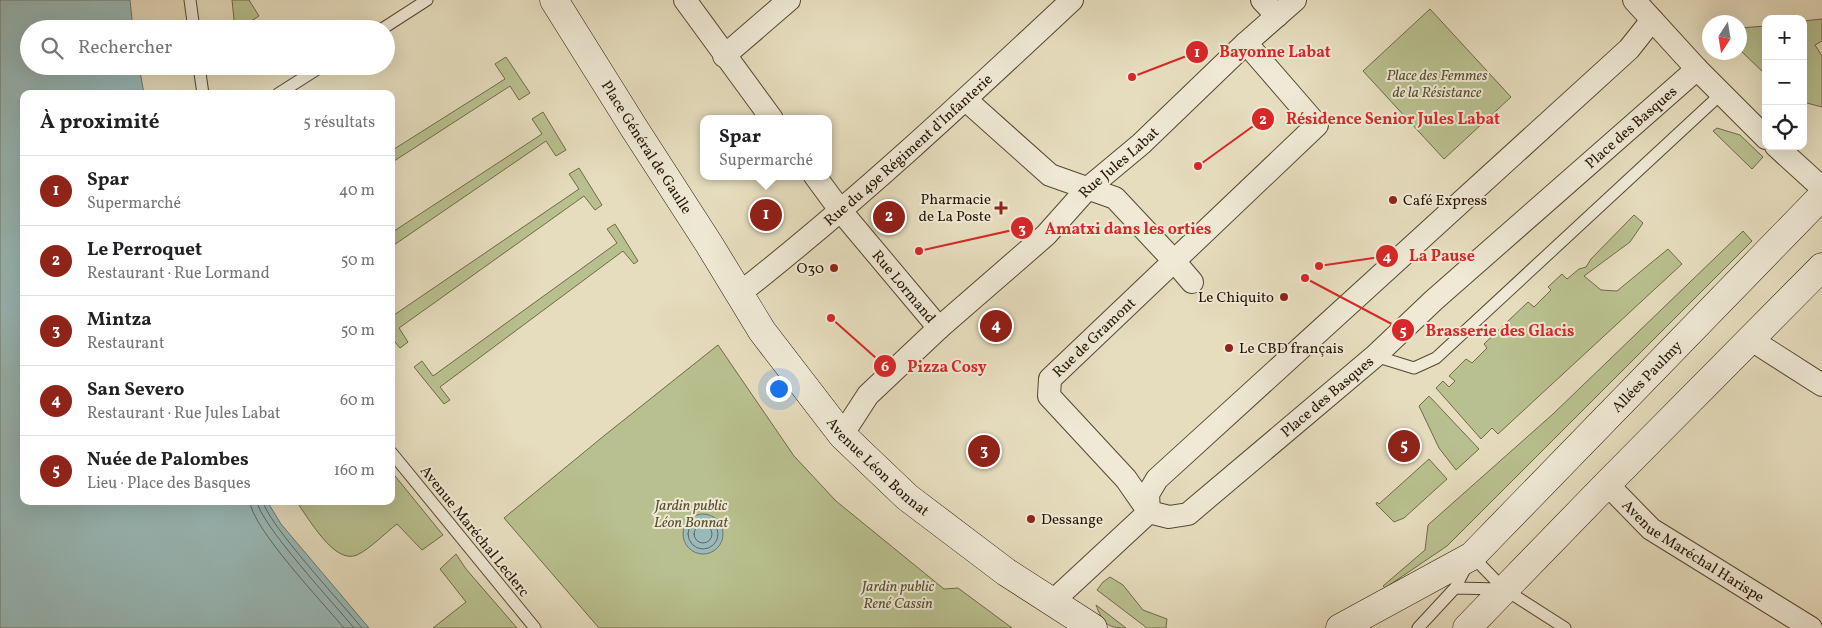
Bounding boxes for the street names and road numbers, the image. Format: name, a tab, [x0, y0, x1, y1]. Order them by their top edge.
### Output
street label: Rue du 49e Régiment d'Infanterie	[820, 70, 998, 232]
street label: Place Général de Gaulle	[595, 77, 696, 219]
street label: Place des Basques	[1581, 82, 1682, 174]
street label: Rue Jules Labat	[1074, 123, 1164, 203]
street label: Rue Lormand	[866, 246, 940, 329]
street label: Rue de Gramont	[1049, 294, 1141, 383]
street label: Allées Paulmy	[1608, 337, 1688, 418]
street label: Place des Basques	[1277, 352, 1379, 443]
street label: Avenue Léon Bonnat	[820, 414, 933, 522]
street label: Avenue Maréchal Leclerc	[414, 462, 534, 602]
street label: Avenue Maréchal Harispe	[1616, 496, 1768, 608]

